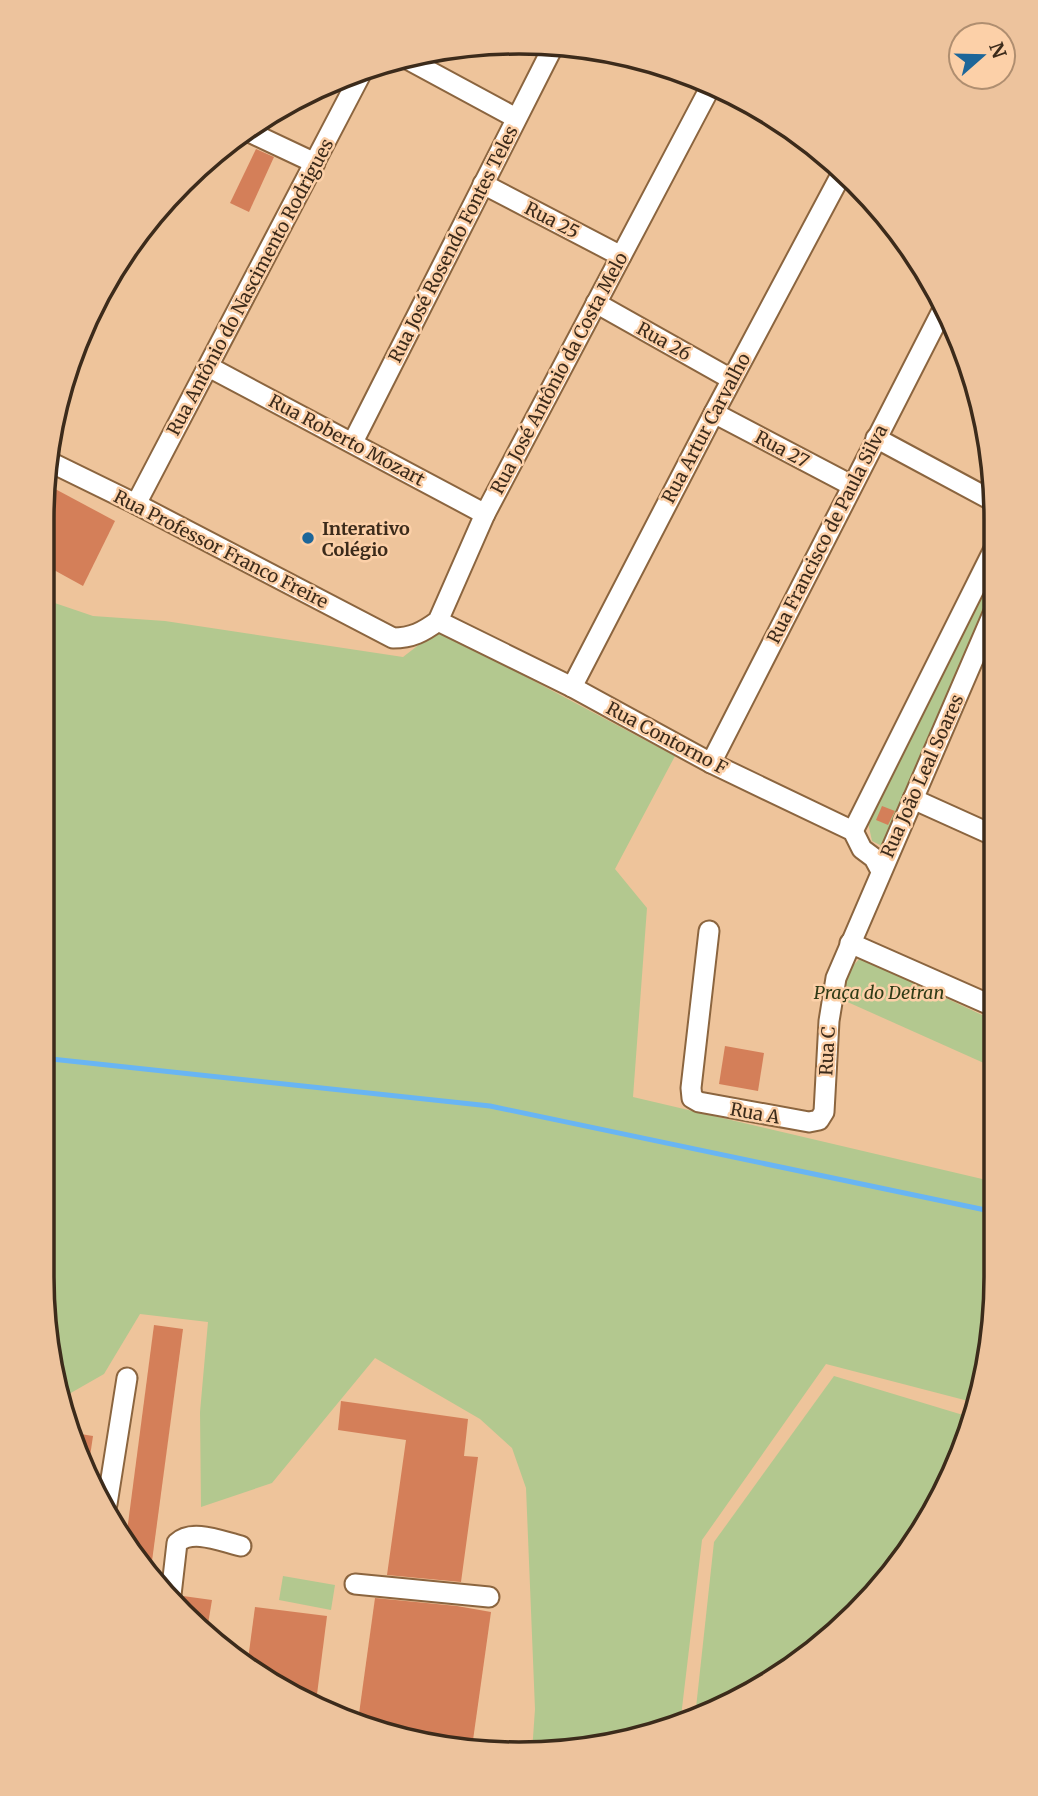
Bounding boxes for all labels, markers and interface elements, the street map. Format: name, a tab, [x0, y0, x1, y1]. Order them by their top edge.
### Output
north arrow	[947, 21, 1017, 91]
text: N	[984, 39, 1012, 61]
street label: Rua José Rosendo Fontes Teles	[383, 122, 523, 366]
street label: Rua Antônio do Nascimento Rodrigues	[162, 134, 338, 439]
street label: Rua 25	[521, 197, 583, 243]
street label: Rua José Antônio da Costa Melo	[485, 248, 633, 498]
street label: Rua 26	[633, 317, 695, 365]
street label: Rua Artur Carvalho	[657, 349, 755, 507]
street label: Rua Roberto Mozart	[265, 389, 429, 491]
street label: Rua Francisco de Paula Silva	[762, 421, 892, 647]
street label: Rua 27	[751, 425, 813, 473]
street label: Rua Professor Franco Freire	[110, 485, 332, 613]
place label: Interativo Colégio	[322, 517, 410, 561]
marker: Interativo Colégio	[300, 530, 316, 546]
street label: Rua João Leal Soares	[876, 690, 968, 861]
street label: Rua Contorno F	[602, 696, 732, 780]
park label: Praça do Detran	[814, 981, 944, 1004]
street label: Rua C	[814, 1026, 840, 1076]
street label: Rua A	[728, 1097, 782, 1129]

